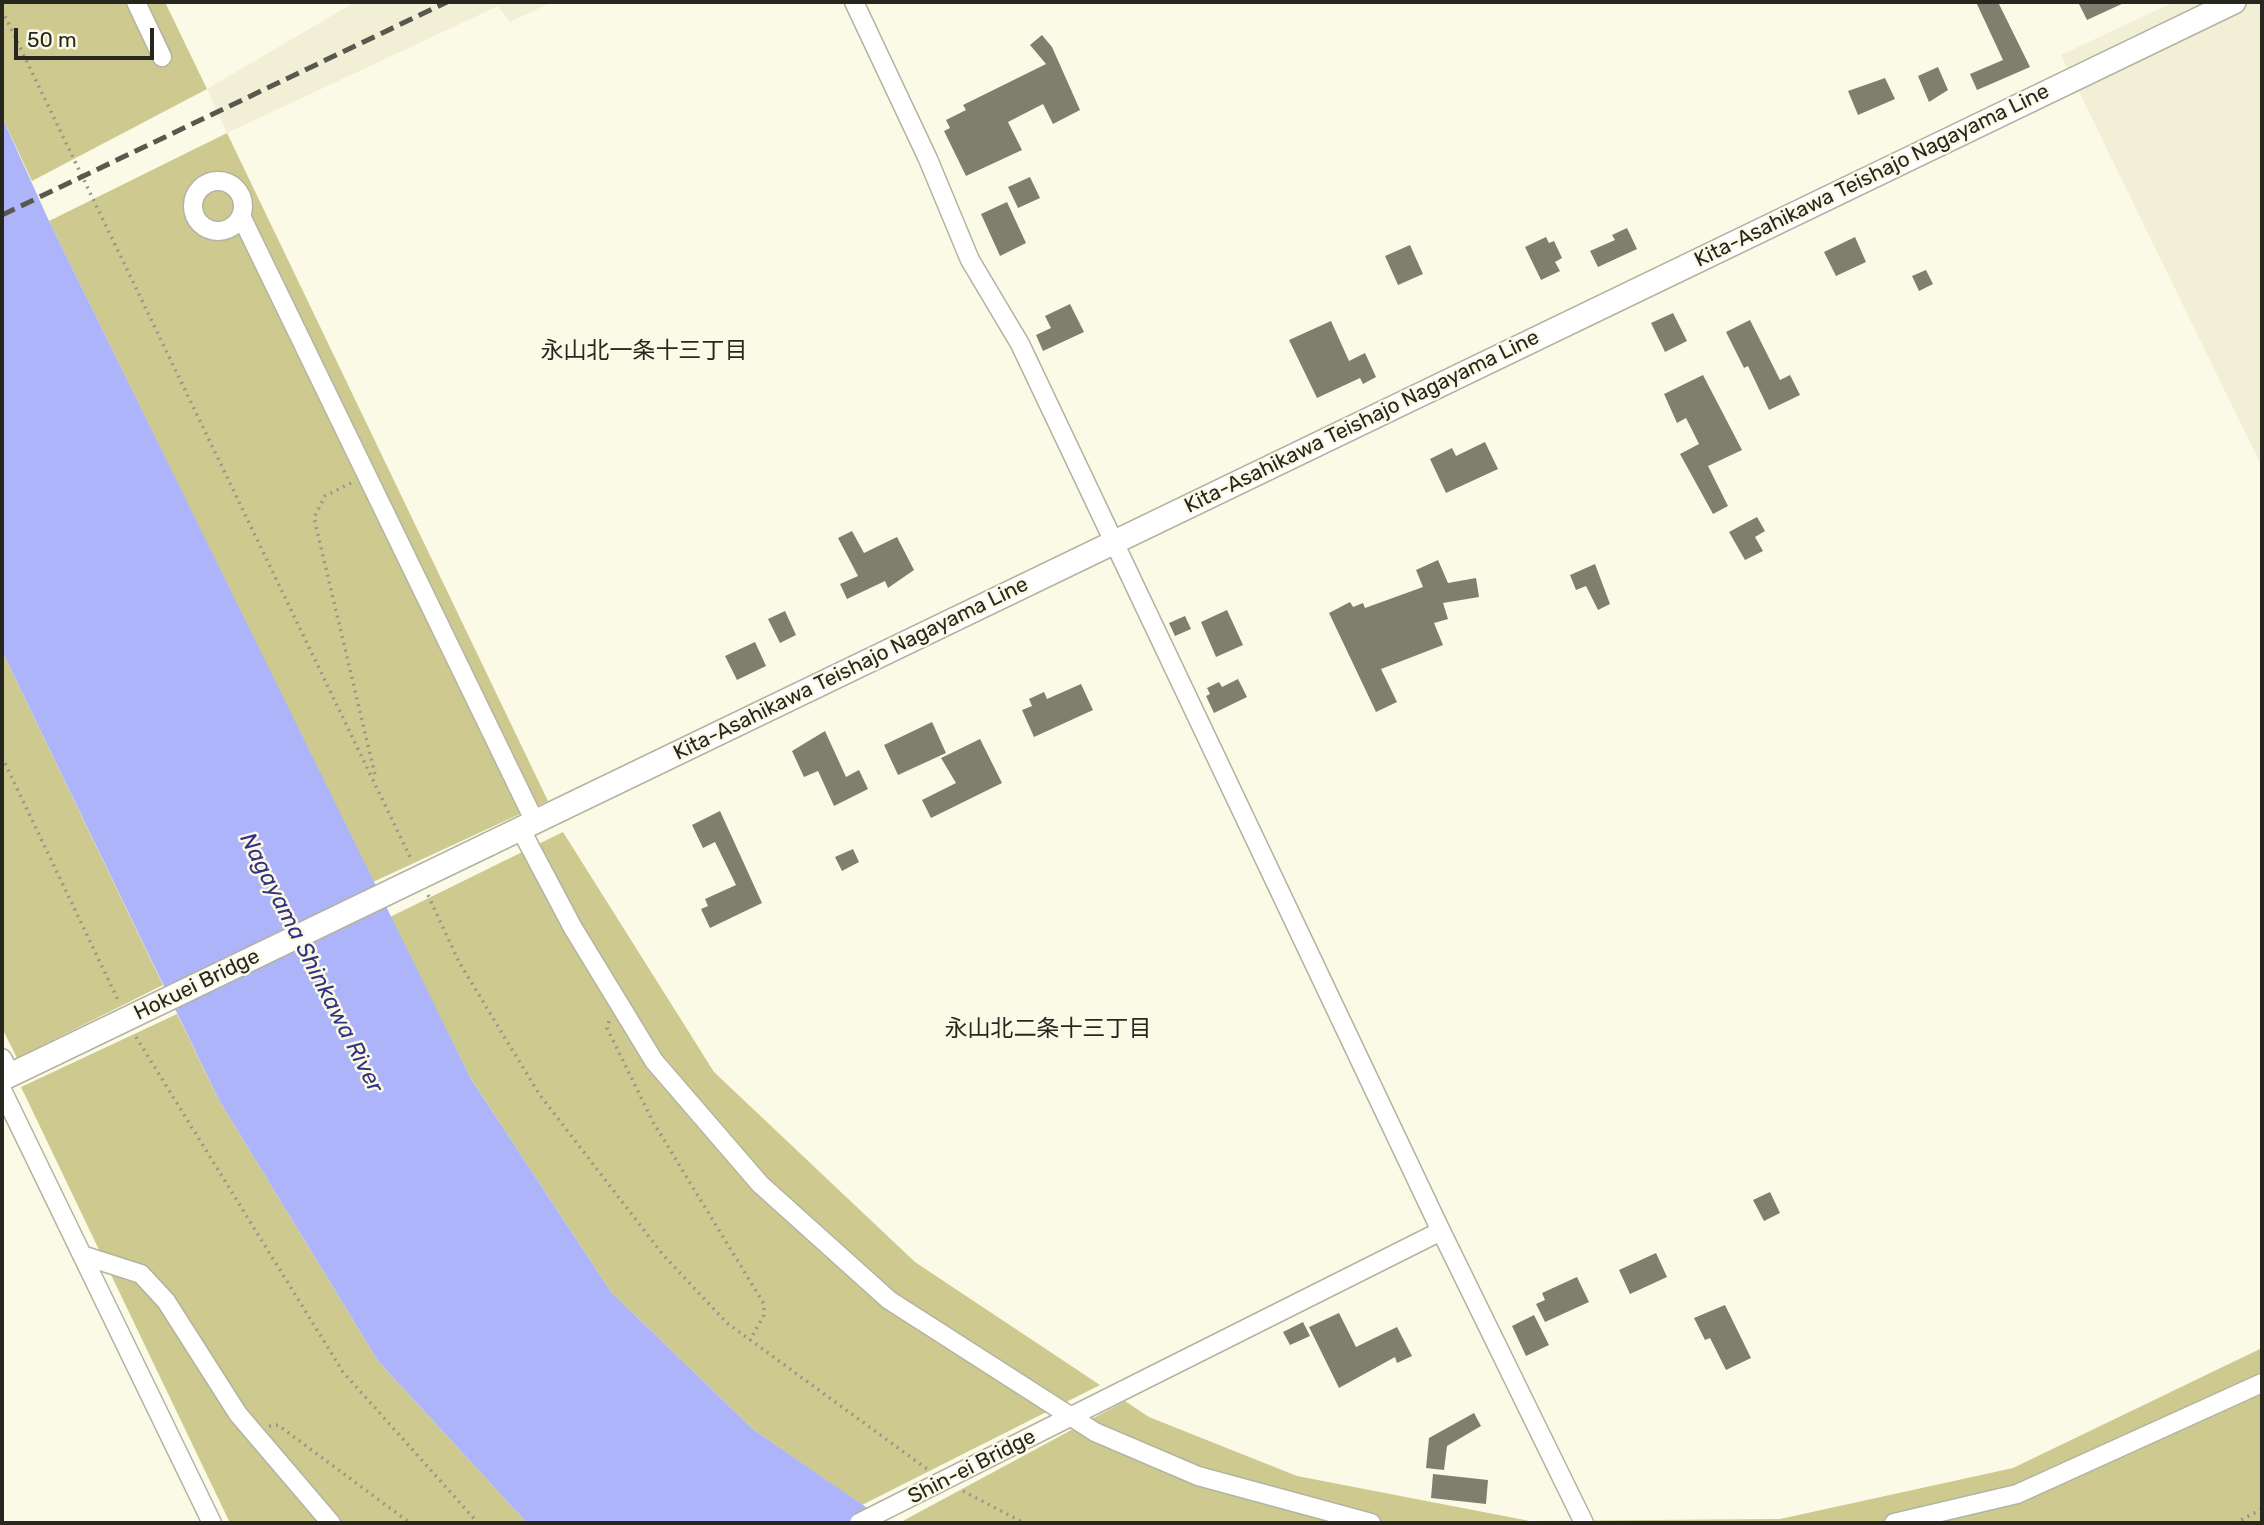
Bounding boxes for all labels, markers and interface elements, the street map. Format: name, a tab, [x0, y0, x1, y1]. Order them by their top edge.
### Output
scale bar	[18, 14, 158, 58]
text: 50 m	[27, 27, 77, 52]
street label: Kita-Asahikawa Teishajo Nagayama Line	[1691, 79, 2053, 273]
street label: Kita-Asahikawa Teishajo Nagayama Line	[1181, 325, 1543, 519]
district label: 永山北一条十三丁目	[541, 337, 747, 365]
street label: Kita-Asahikawa Teishajo Nagayama Line	[670, 572, 1032, 766]
water label: Nagayama Shinkawa River	[233, 828, 389, 1098]
street label: Hokuei Bridge	[130, 944, 264, 1026]
district label: 永山北二条十三丁目	[945, 1015, 1151, 1043]
street label: Shin-ei Bridge	[904, 1424, 1040, 1510]

